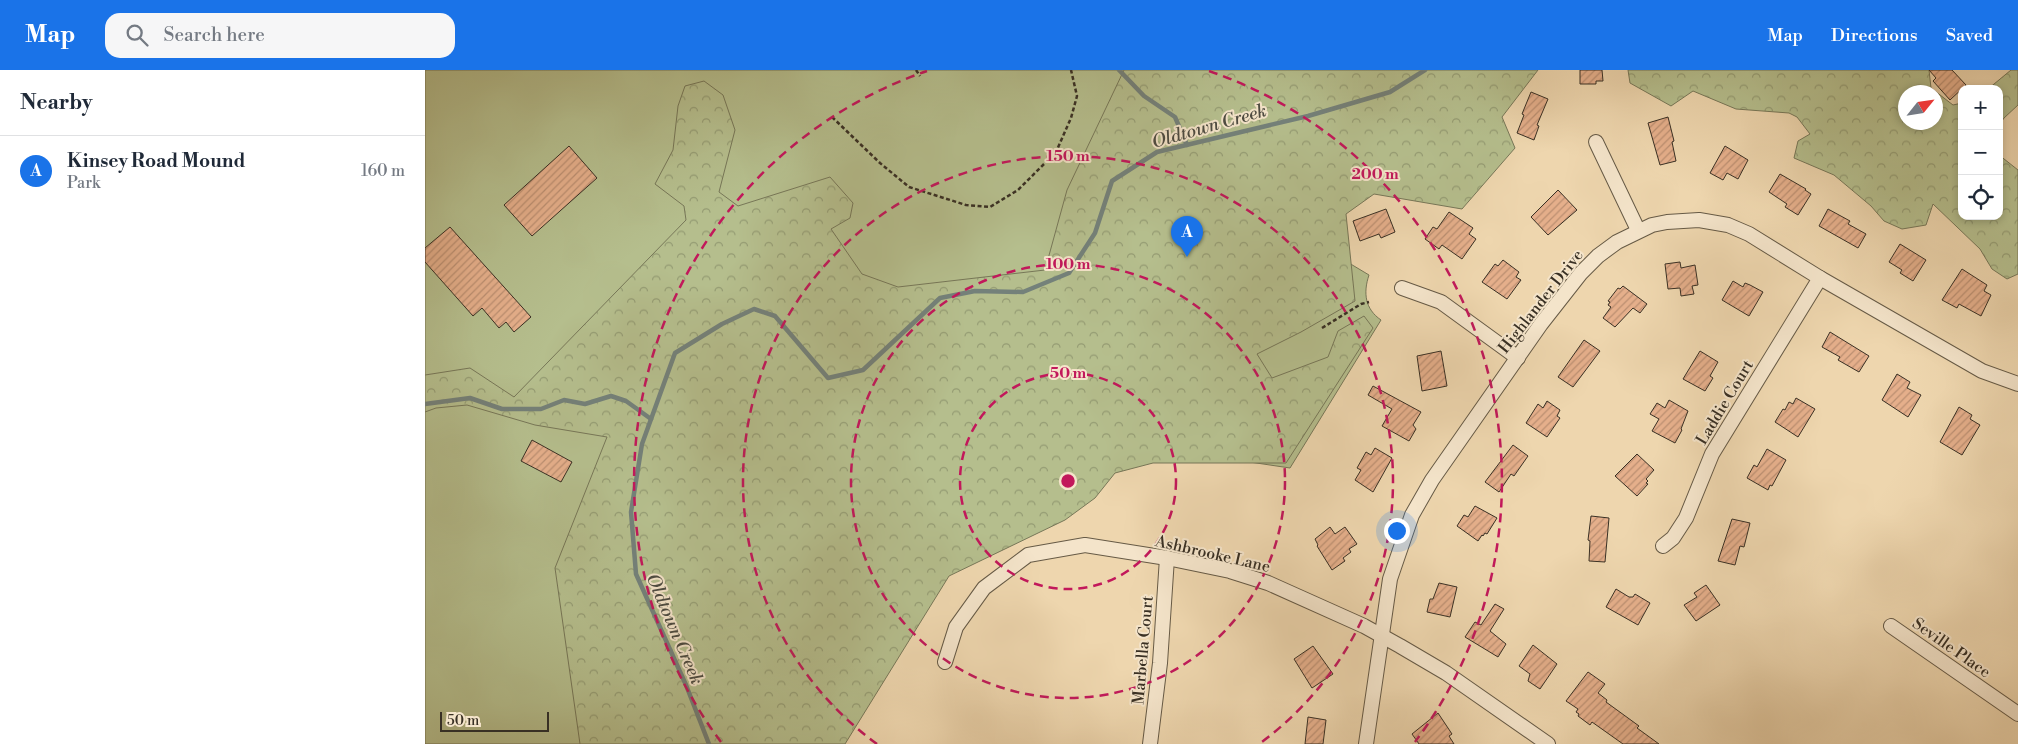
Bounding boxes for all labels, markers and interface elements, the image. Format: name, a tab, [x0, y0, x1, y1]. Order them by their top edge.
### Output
search box	[105, 13, 455, 58]
text: Map	[25, 20, 75, 50]
icon: search	[123, 21, 151, 49]
text: Search here	[163, 23, 265, 47]
text: Map	[1767, 24, 1803, 47]
text: Directions	[1831, 24, 1918, 47]
text: Saved	[1946, 24, 1993, 47]
north arrow	[1898, 85, 1943, 130]
map controls	[1958, 85, 2003, 220]
button: +	[1958, 85, 2003, 130]
text: Nearby	[20, 90, 93, 116]
water label: Oldtown Creek	[1149, 99, 1269, 154]
button: −	[1958, 130, 2003, 175]
text: 150 m	[1046, 147, 1090, 166]
text: Kinsey Road Mound	[67, 149, 246, 173]
text: A	[30, 161, 42, 181]
text: 160 m	[361, 161, 405, 181]
text: 200 m	[1351, 165, 1399, 184]
text: Park	[67, 173, 100, 193]
button: locate	[1958, 175, 2003, 220]
pin: A	[1171, 216, 1203, 257]
street label: Highlander Drive	[1494, 246, 1588, 358]
text: 100 m	[1046, 255, 1091, 274]
street label: Laddie Court	[1692, 356, 1758, 449]
text: 50 m	[1050, 364, 1086, 383]
centre of rings	[1059, 472, 1077, 490]
your location	[1384, 518, 1410, 544]
street label: Ashbrooke Lane	[1152, 531, 1272, 577]
water label: Oldtown Creek	[641, 570, 708, 688]
street label: Marbella Court	[1128, 594, 1158, 705]
street label: Seville Place	[1908, 613, 1995, 682]
scale bar	[440, 709, 549, 732]
text: 50 m	[447, 712, 479, 730]

